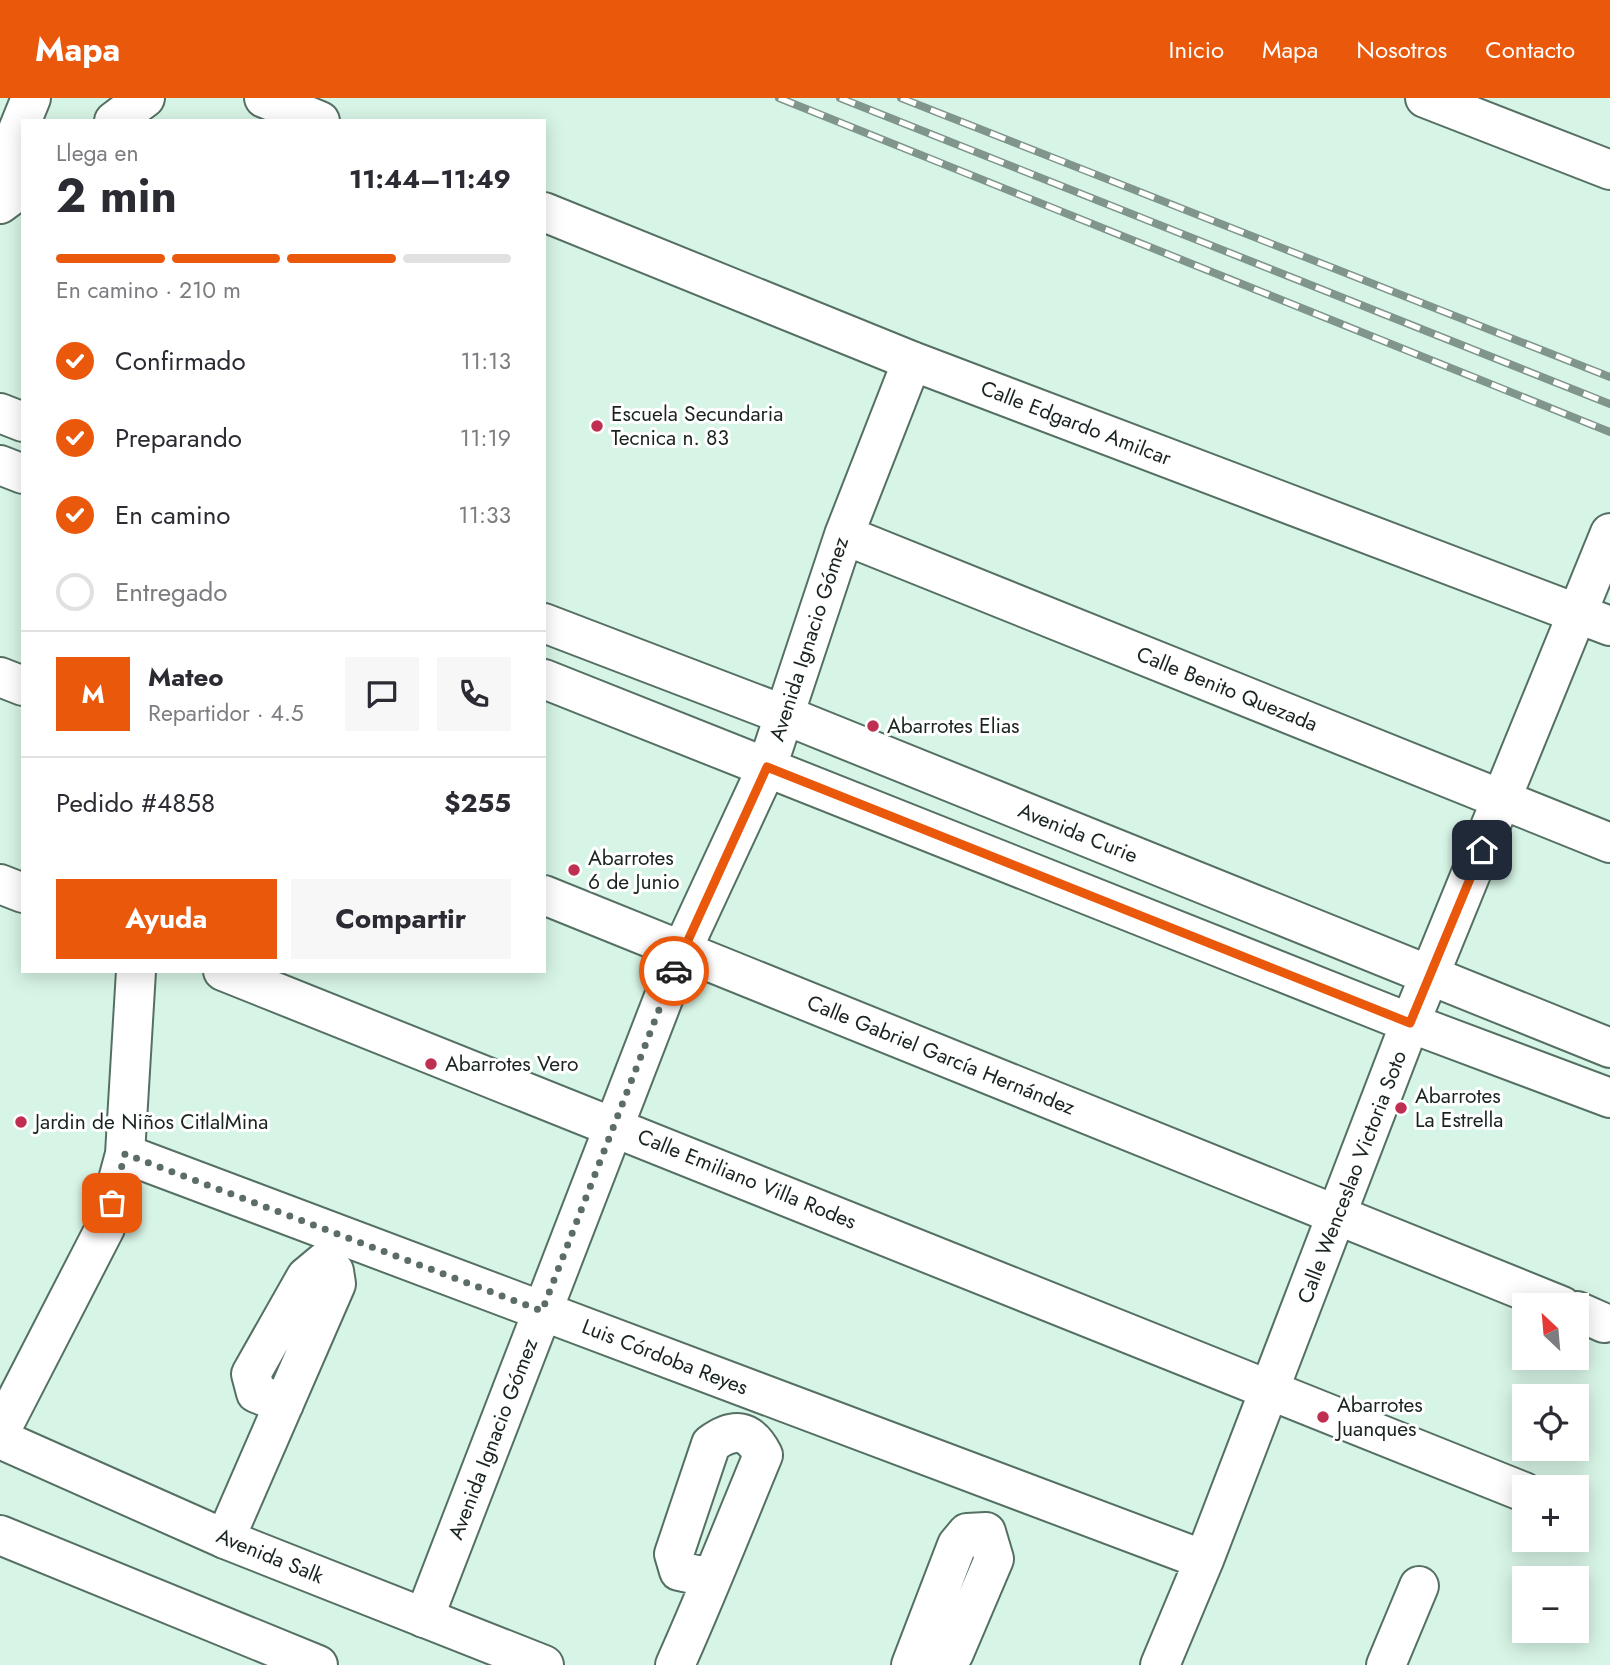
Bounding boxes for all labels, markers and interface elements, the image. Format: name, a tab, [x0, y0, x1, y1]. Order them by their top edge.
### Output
text: Mapa	[35, 26, 120, 73]
text: Inicio	[1169, 32, 1224, 67]
text: Mapa	[1262, 32, 1318, 67]
text: Nosotros	[1356, 32, 1447, 67]
text: Contacto	[1485, 32, 1575, 67]
text: Llega en	[56, 136, 138, 170]
text: 11:44–11:49	[349, 160, 511, 198]
text: 2 min	[56, 163, 177, 229]
text: En camino · 210 m	[56, 273, 241, 307]
icon: check	[56, 342, 94, 380]
text: Confirmado	[115, 342, 246, 380]
text: 11:13	[460, 344, 511, 378]
street label: Calle Edgardo Amilcar	[976, 373, 1176, 473]
place label: Escuela Secundaria Tecnica n. 83	[611, 399, 783, 453]
marker: Escuela Secundaria Tecnica n. 83	[589, 418, 605, 434]
icon: check	[56, 419, 94, 457]
text: Preparando	[115, 419, 242, 457]
text: 11:19	[460, 421, 511, 455]
icon: check	[56, 496, 94, 534]
text: En camino	[115, 496, 231, 534]
text: 11:33	[458, 498, 511, 532]
street label: Avenida Ignacio Gómez	[762, 533, 856, 745]
text: Entregado	[115, 573, 227, 611]
street label: Calle Benito Quezada	[1132, 639, 1322, 739]
button: chat	[345, 657, 419, 731]
button: phone	[437, 657, 511, 731]
text: Mateo	[148, 658, 224, 696]
text: M	[81, 675, 105, 713]
text: Repartidor · 4.5	[148, 696, 304, 730]
place label: Abarrotes Elias	[887, 711, 1020, 741]
marker: Abarrotes Elias	[865, 718, 881, 734]
text: Pedido #4858	[56, 784, 215, 822]
text: $255	[444, 784, 511, 822]
street label: Avenida Curie	[1014, 795, 1142, 871]
pin	[1452, 820, 1512, 880]
icon: home	[1463, 831, 1501, 869]
place label: Abarrotes 6 de Junio	[588, 843, 680, 897]
marker: Abarrotes 6 de Junio	[566, 862, 582, 878]
button: Ayuda	[56, 879, 277, 959]
button: Compartir	[291, 879, 511, 959]
courier	[639, 936, 709, 1006]
icon: car	[655, 952, 693, 990]
street label: Calle Gabriel García Hernández	[802, 987, 1080, 1123]
street label: Calle Wenceslao Victoria Soto	[1290, 1046, 1414, 1308]
place label: Abarrotes Vero	[445, 1049, 578, 1079]
marker: Abarrotes Vero	[423, 1056, 439, 1072]
place label: Abarrotes La Estrella	[1415, 1081, 1503, 1135]
marker: Abarrotes La Estrella	[1393, 1100, 1409, 1116]
place label: Jardin de Niños CitlalMina	[32, 1107, 268, 1137]
marker: Jardin de Niños CitlalMina	[13, 1114, 29, 1130]
street label: Calle Emiliano Villa Rodes	[633, 1121, 861, 1237]
pin	[82, 1173, 142, 1233]
icon: bag	[93, 1184, 131, 1222]
north arrow	[1512, 1293, 1589, 1370]
map controls	[1512, 1293, 1589, 1643]
street label: Luis Córdoba Reyes	[578, 1312, 752, 1402]
street label: Avenida Ignacio Gómez	[441, 1334, 545, 1544]
button: locate	[1512, 1384, 1589, 1461]
place label: Abarrotes Juanques	[1334, 1390, 1423, 1444]
marker: Abarrotes Juanques	[1315, 1409, 1331, 1425]
button: +	[1512, 1475, 1589, 1552]
street label: Avenida Salk	[212, 1521, 329, 1591]
button: −	[1512, 1566, 1589, 1643]

